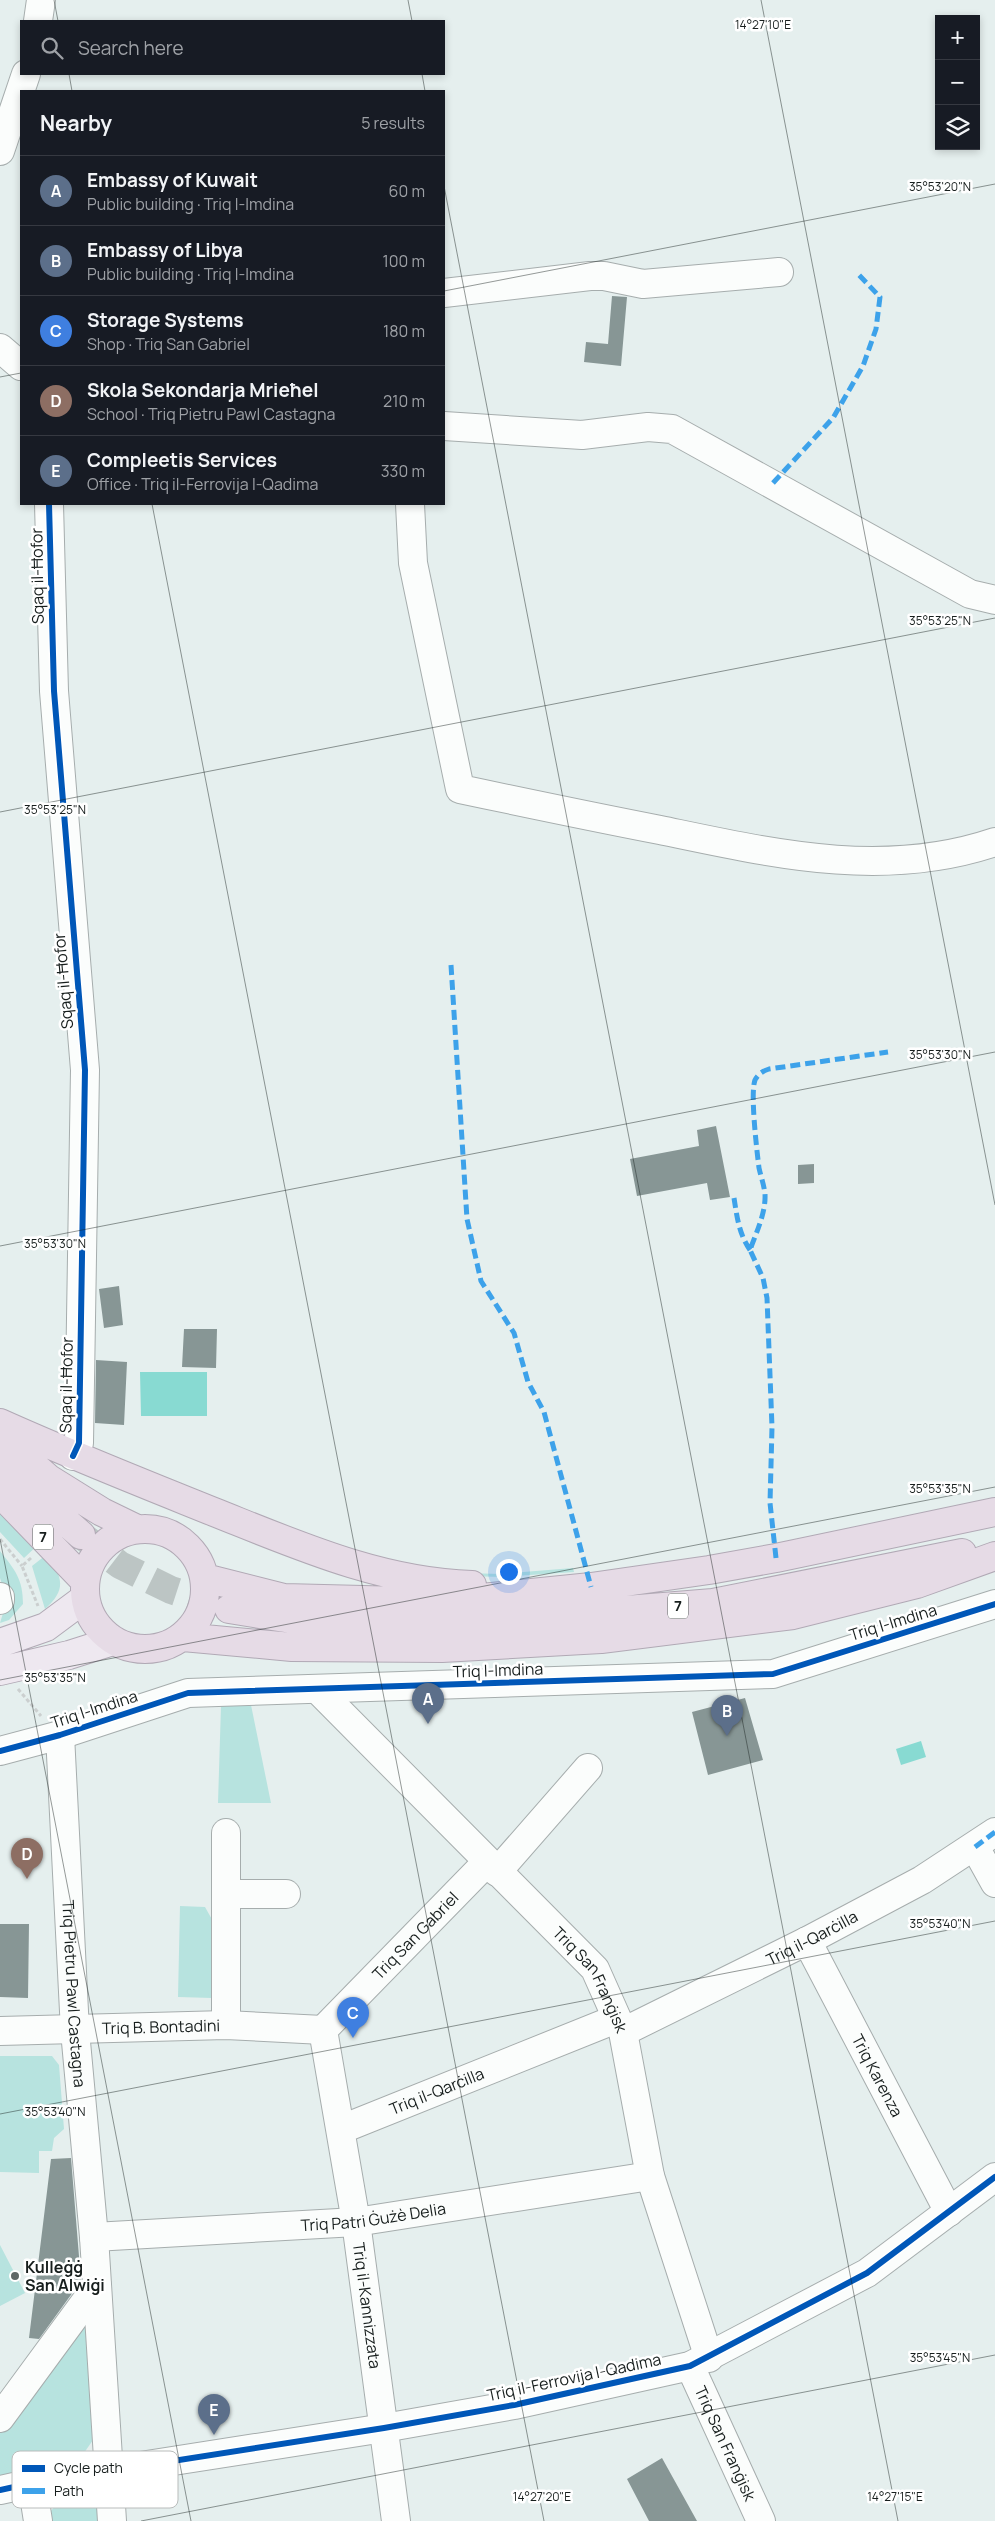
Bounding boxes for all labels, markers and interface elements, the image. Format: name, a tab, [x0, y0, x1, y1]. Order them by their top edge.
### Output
map controls	[935, 15, 980, 150]
button: +	[935, 15, 980, 60]
text: 14°27'10"E	[735, 16, 791, 33]
search box	[20, 20, 445, 75]
icon: search	[38, 34, 66, 62]
text: Search here	[78, 35, 184, 61]
button: −	[935, 60, 980, 105]
button: layers	[935, 105, 980, 150]
text: Nearby	[40, 109, 112, 137]
text: 5 results	[361, 112, 425, 134]
text: Embassy of Kuwait	[87, 167, 258, 193]
text: 35°53'20"N	[909, 178, 971, 195]
text: A	[51, 180, 61, 202]
text: 60 m	[389, 180, 425, 202]
text: Public building · Triq l-Imdina	[87, 193, 294, 215]
text: Embassy of Libya	[87, 237, 243, 263]
text: B	[51, 250, 61, 272]
text: 100 m	[382, 250, 425, 272]
text: Public building · Triq l-Imdina	[87, 263, 294, 285]
text: Storage Systems	[87, 307, 244, 333]
text: C	[50, 320, 62, 342]
text: 180 m	[383, 320, 425, 342]
text: Shop · Triq San Gabriel	[87, 333, 250, 355]
text: Skola Sekondarja Mrieħel	[87, 377, 319, 403]
text: D	[50, 390, 62, 412]
text: 210 m	[383, 390, 425, 412]
text: School · Triq Pietru Pawl Castagna	[87, 403, 335, 425]
text: Compleetis Services	[87, 447, 277, 473]
text: E	[51, 460, 61, 482]
text: 330 m	[381, 460, 425, 482]
text: Office · Triq il-Ferrovija l-Qadima	[87, 473, 319, 495]
street label: Sqaq il-Ħofor	[25, 527, 49, 624]
text: 35°53'25"N	[909, 612, 971, 629]
text: 35°53'25"N	[24, 801, 86, 818]
street label: Sqaq il-Ħofor	[48, 932, 78, 1030]
text: 35°53'30"N	[909, 1046, 971, 1063]
text: 35°53'30"N	[24, 1235, 86, 1252]
street label: Sqaq il-Ħofor	[54, 1336, 78, 1433]
text: 35°53'35"N	[909, 1480, 971, 1497]
road number: 7	[33, 1524, 53, 1550]
your location	[496, 1559, 522, 1585]
road number: 7	[668, 1594, 688, 1618]
street label: Triq l-Imdina	[847, 1598, 939, 1646]
street label: Triq l-Imdina	[453, 1657, 543, 1683]
text: 35°53'35"N	[24, 1669, 86, 1686]
pin: A	[412, 1683, 444, 1724]
street label: Triq l-Imdina	[48, 1685, 140, 1733]
pin: B	[711, 1695, 743, 1736]
pin: D	[11, 1838, 43, 1879]
street label: Triq San Gabriel	[367, 1887, 463, 1984]
street label: Triq Pietru Pawl Castagna	[57, 1899, 91, 2088]
street label: Triq il-Qarċilla	[762, 1905, 861, 1970]
text: 35°53'40"N	[910, 1915, 970, 1932]
street label: Triq San Franġisk	[548, 1922, 633, 2037]
pin: C	[337, 1997, 369, 2038]
street label: Triq B. Bontadini	[102, 2014, 220, 2039]
street label: Triq Karenza	[847, 2030, 908, 2121]
street label: Triq il-Qarċilla	[386, 2062, 487, 2120]
text: 35°53'40"N	[25, 2103, 85, 2120]
street label: Triq Patri Ġużè Delia	[300, 2197, 447, 2236]
street label: Triq il-Kannizzata	[348, 2241, 386, 2370]
place label: Kulleġġ San Alwiġi	[25, 2256, 105, 2296]
marker: Kulleġġ San Alwiġi	[9, 2270, 21, 2282]
street label: Triq il-Ferrovija l-Qadima	[485, 2348, 663, 2406]
text: 35°53'45"N	[910, 2349, 970, 2366]
street label: Triq San Franġisk	[690, 2382, 762, 2505]
pin: E	[198, 2394, 230, 2435]
legend	[12, 2451, 178, 2508]
text: Cycle path	[54, 2458, 123, 2477]
text: Path	[54, 2481, 84, 2500]
text: 14°27'20"E	[513, 2488, 571, 2505]
text: 14°27'15"E	[867, 2488, 923, 2505]

